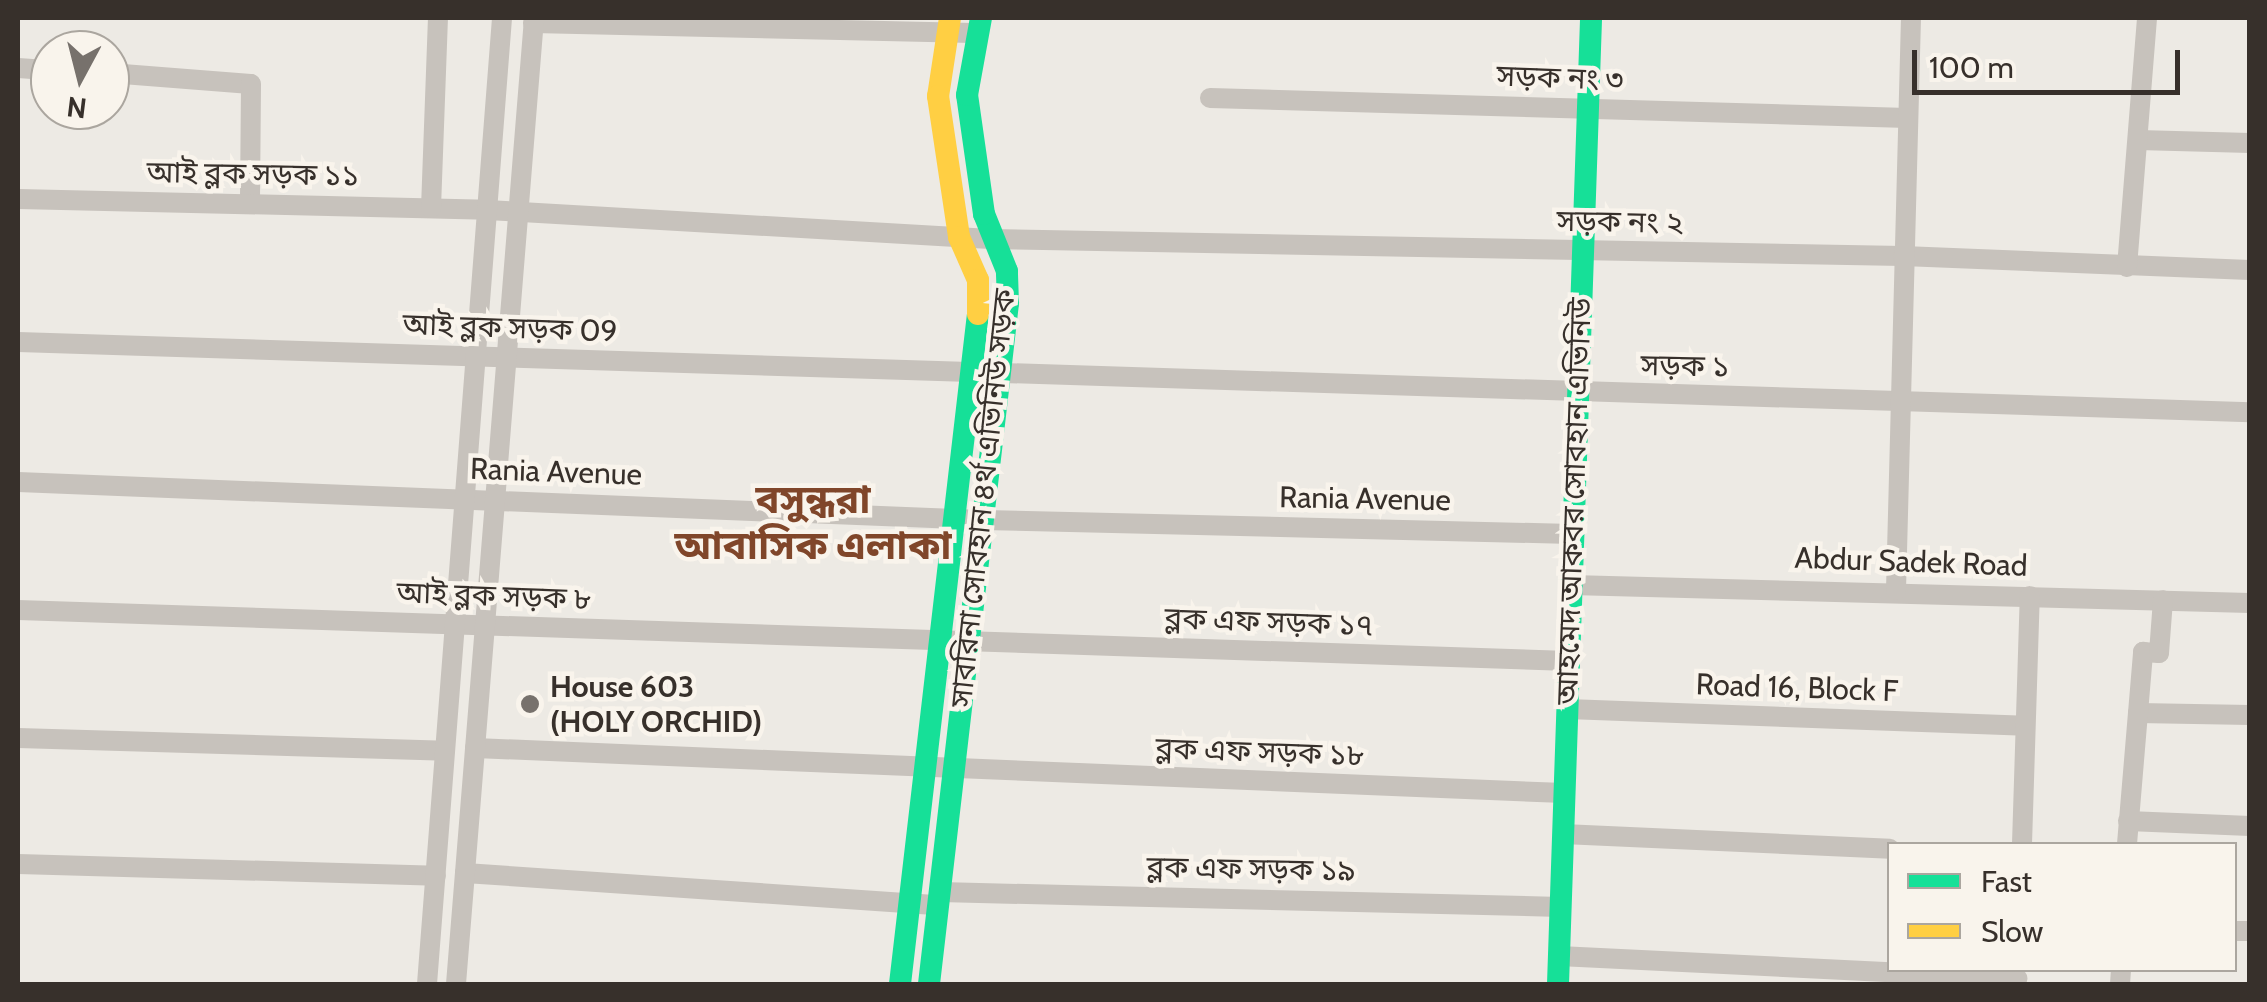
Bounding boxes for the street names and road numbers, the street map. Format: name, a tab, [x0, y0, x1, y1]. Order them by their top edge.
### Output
street label: সড়ক নং ৩	[1496, 58, 1624, 98]
street label: আই ব্লক সড়ক ১১	[146, 154, 360, 194]
street label: সড়ক নং ২	[1556, 203, 1684, 241]
street label: সাবরিনা সোবহান ৪র্থ এভিনিউ সড়ক	[943, 287, 1023, 709]
street label: আহমেদ আকবর সোবহান এভিনিউ	[1549, 297, 1599, 705]
street label: আই ব্লক সড়ক 09	[402, 306, 618, 350]
street label: সড়ক ১	[1640, 347, 1730, 385]
street label: Rania Avenue	[470, 451, 642, 493]
street label: Rania Avenue	[1279, 480, 1451, 518]
street label: Abdur Sadek Road	[1794, 540, 2028, 584]
street label: আই ব্লক সড়ক ৮	[396, 575, 592, 617]
street label: ব্লক এফ সড়ক ১৭	[1164, 600, 1374, 644]
street label: Road 16, Block F	[1695, 666, 1899, 710]
street label: ব্লক এফ সড়ক ১৮	[1155, 730, 1365, 774]
street label: ব্লক এফ সড়ক ১৯	[1146, 849, 1356, 889]

